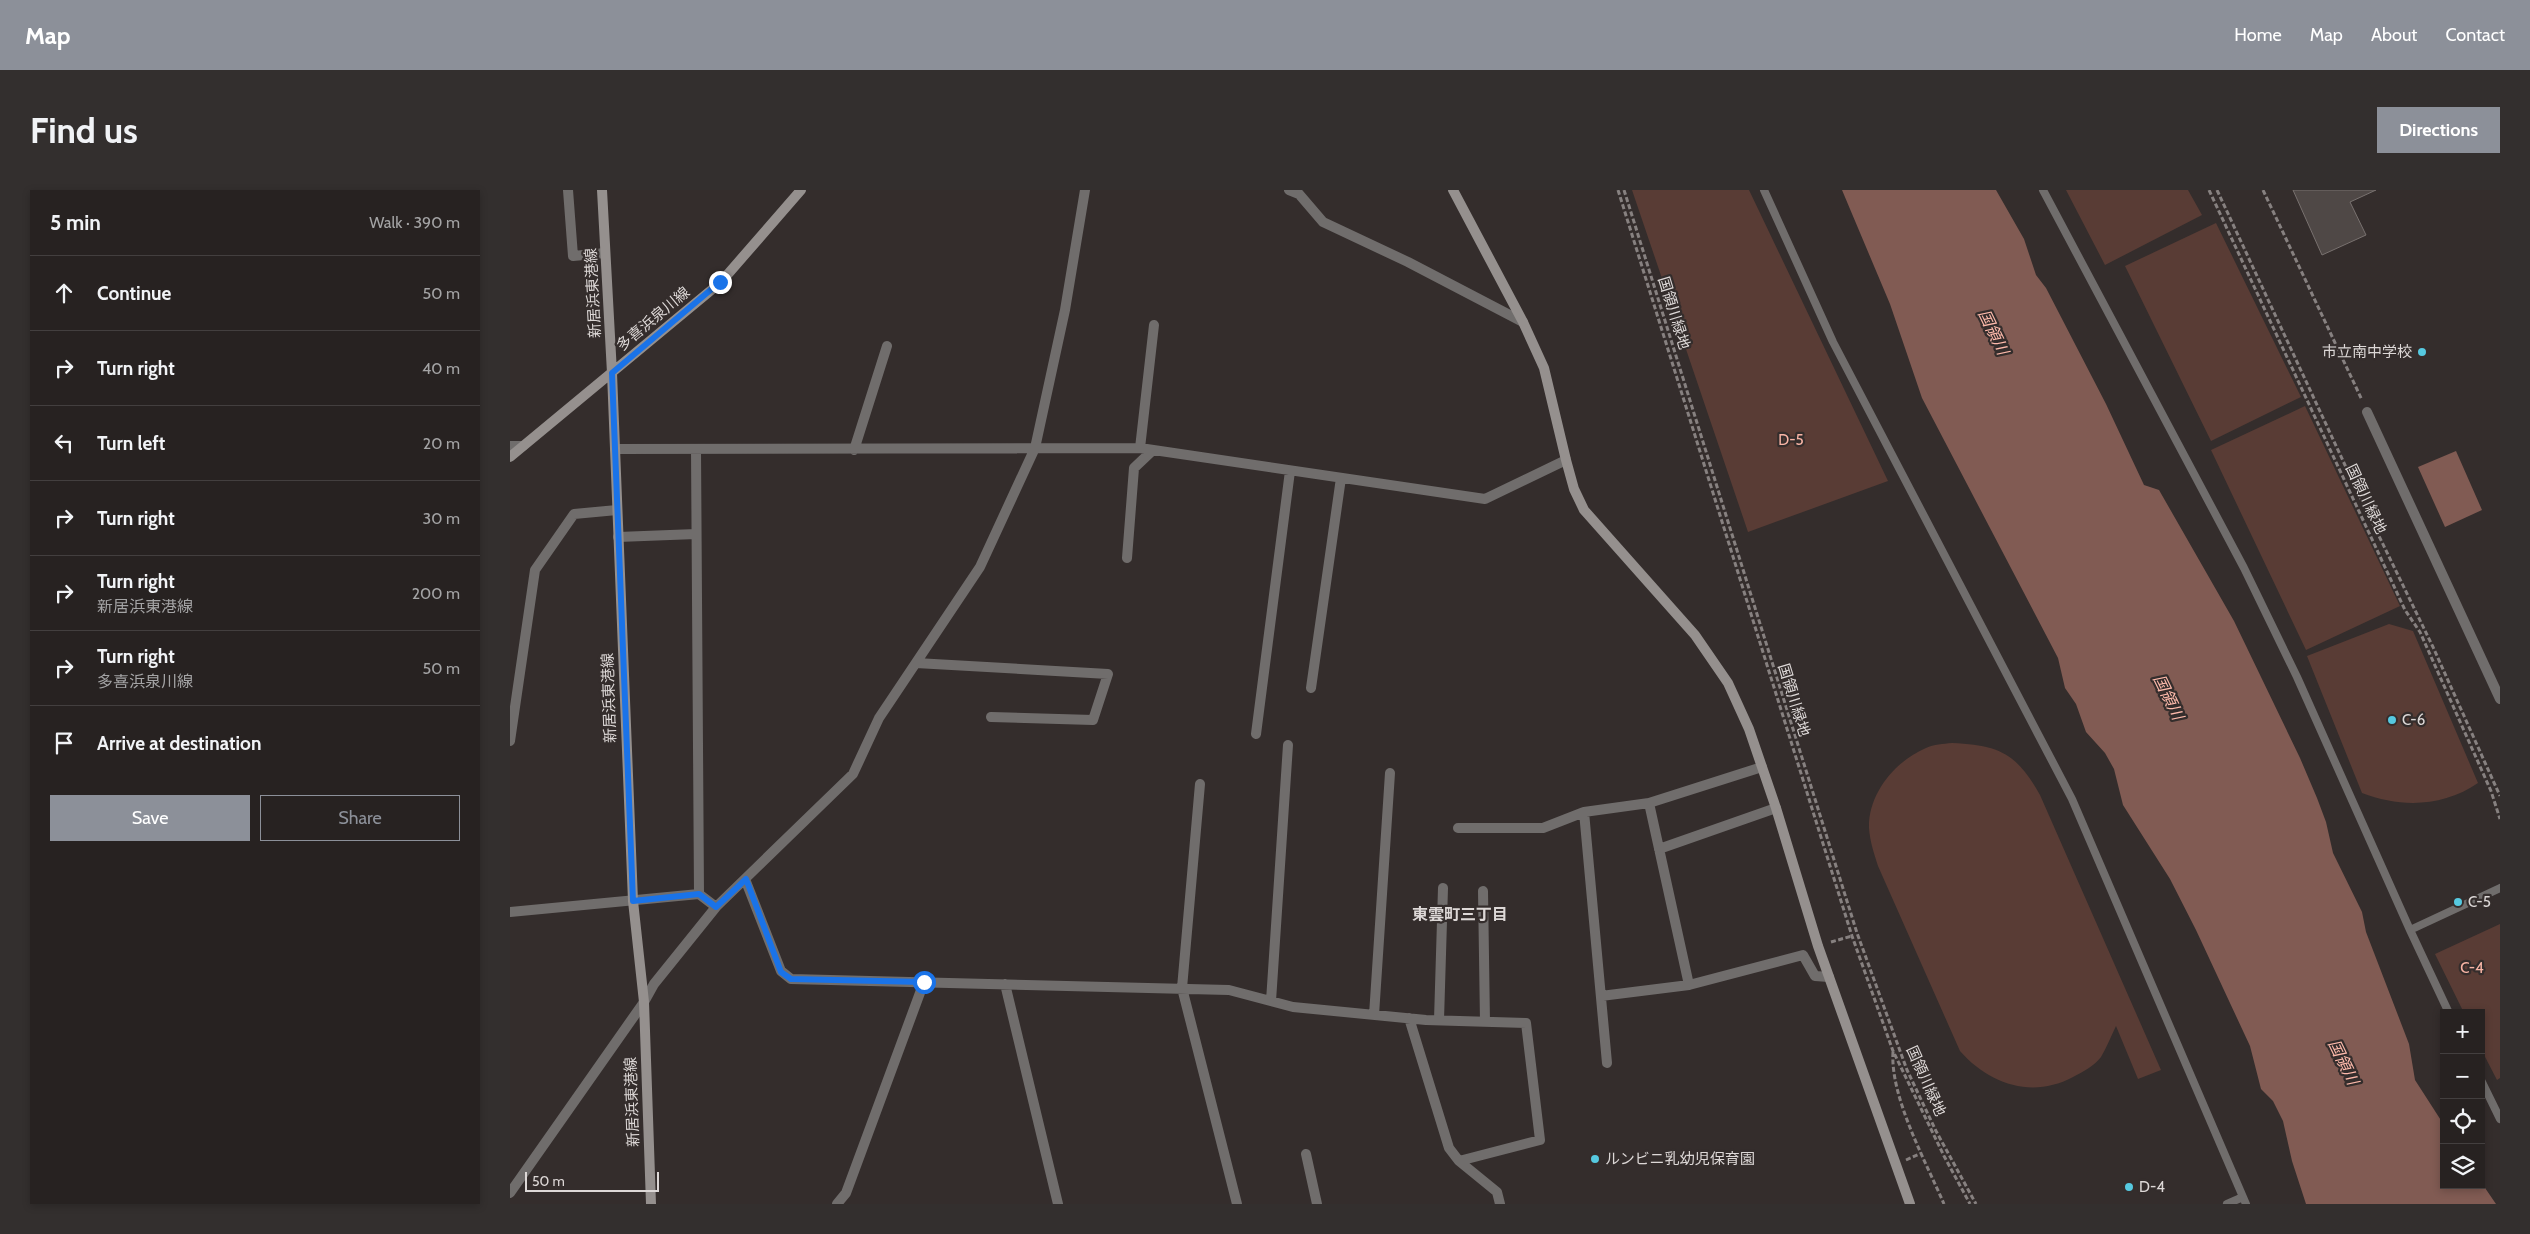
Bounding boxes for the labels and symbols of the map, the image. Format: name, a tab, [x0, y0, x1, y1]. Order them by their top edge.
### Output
street label: 新居浜東港線	[582, 248, 604, 338]
route end	[709, 271, 732, 294]
street label: 国領川緑地	[1654, 274, 1694, 352]
street label: 多喜浜泉川線	[613, 283, 693, 355]
water label: 国領川	[1974, 306, 2013, 360]
place label: 市立南中学校	[2322, 343, 2412, 361]
marker: 市立南中学校	[2416, 346, 2428, 358]
park label: D-5	[1778, 431, 1804, 449]
street label: 国領川緑地	[2342, 461, 2390, 537]
street label: 新居浜東港線	[598, 653, 620, 743]
street label: 国領川緑地	[1774, 661, 1814, 739]
water label: 国領川	[2149, 671, 2188, 725]
place label: C-6	[2402, 711, 2425, 729]
marker: C-6	[2386, 714, 2398, 726]
place label: C-5	[2468, 893, 2491, 911]
marker: C-5	[2452, 896, 2464, 908]
district label: 東雲町三丁目	[1412, 905, 1508, 924]
park label: C-4	[2460, 959, 2484, 977]
route start	[913, 971, 936, 994]
water label: 国領川	[2324, 1036, 2363, 1090]
street label: 国領川緑地	[1903, 1043, 1949, 1119]
street label: 新居浜東港線	[621, 1057, 643, 1147]
place label: ルンビニ乳幼児保育園	[1605, 1150, 1755, 1168]
marker: ルンビニ乳幼児保育園	[1589, 1153, 1601, 1165]
scale bar	[525, 1169, 659, 1192]
place label: D-4	[2139, 1178, 2165, 1196]
marker: D-4	[2123, 1181, 2135, 1193]

